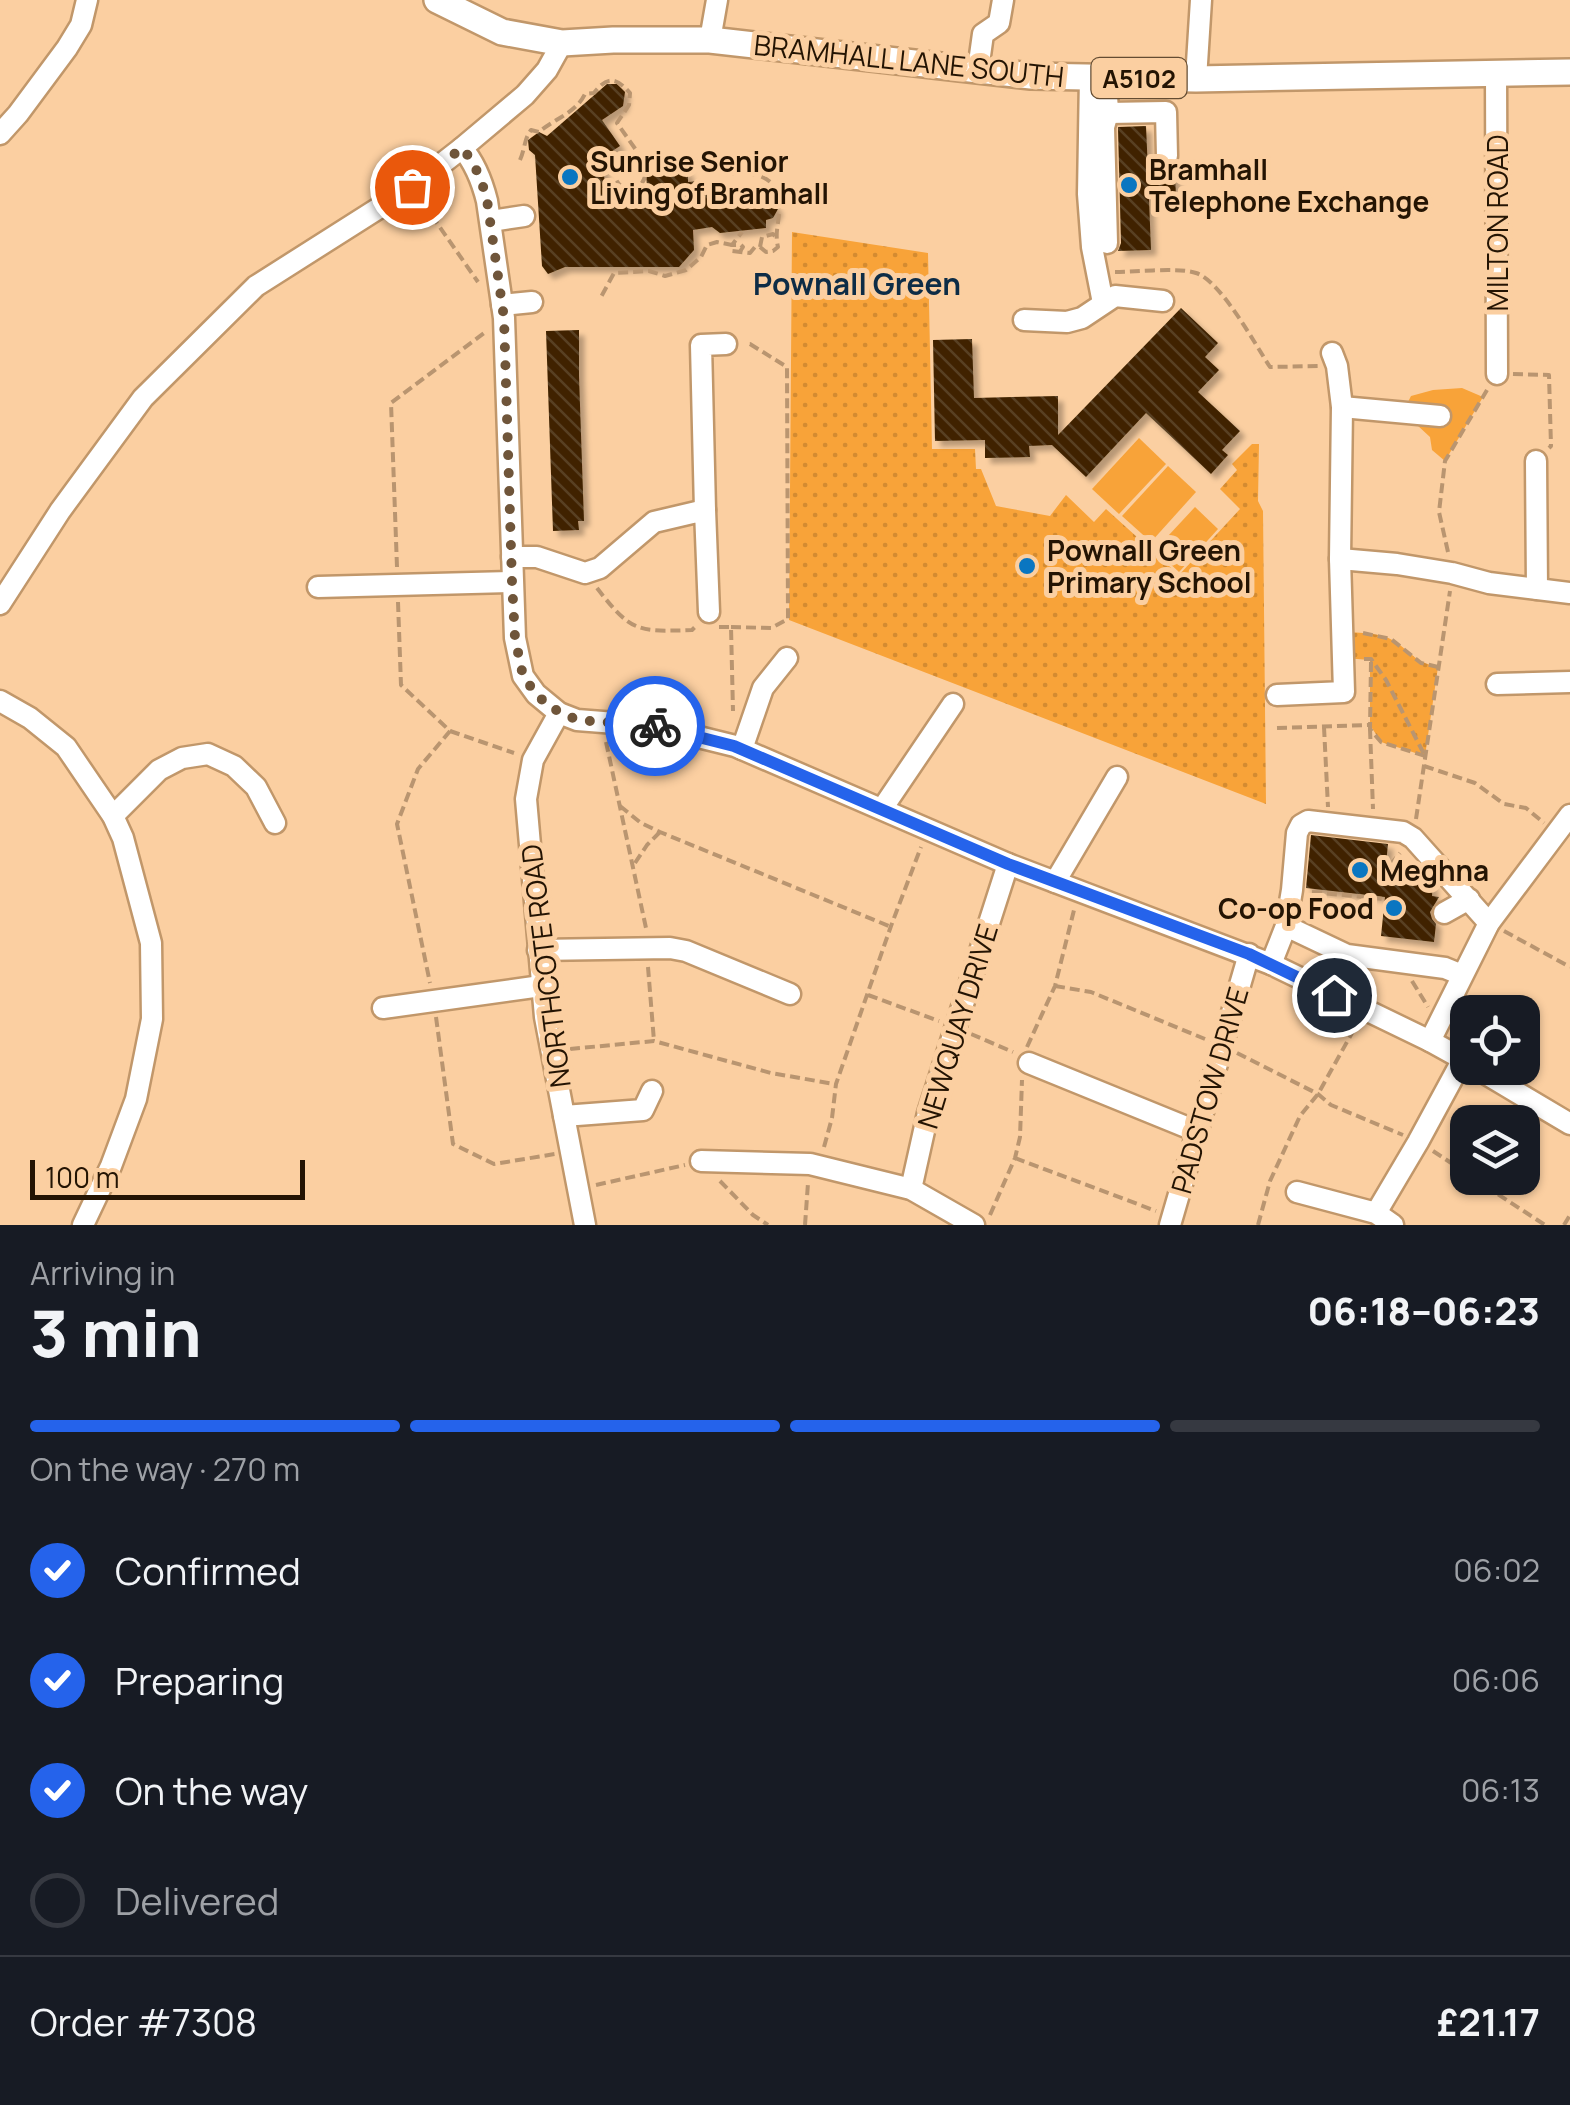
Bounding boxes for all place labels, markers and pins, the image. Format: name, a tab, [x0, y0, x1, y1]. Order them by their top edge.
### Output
place label: Sunrise Senior Living of Bramhall	[590, 142, 829, 212]
pin	[370, 145, 455, 230]
place label: Bramhall Telephone Exchange	[1149, 150, 1429, 220]
marker: Sunrise Senior Living of Bramhall	[559, 166, 581, 188]
marker: Bramhall Telephone Exchange	[1118, 174, 1140, 196]
place label: Pownall Green Primary School	[1047, 531, 1252, 601]
marker: Pownall Green Primary School	[1016, 555, 1038, 577]
place label: Meghna	[1380, 851, 1489, 889]
marker: Meghna	[1349, 859, 1371, 881]
place label: Co-op Food	[1218, 889, 1374, 927]
marker: Co-op Food	[1383, 897, 1405, 919]
pin	[1292, 953, 1377, 1038]

